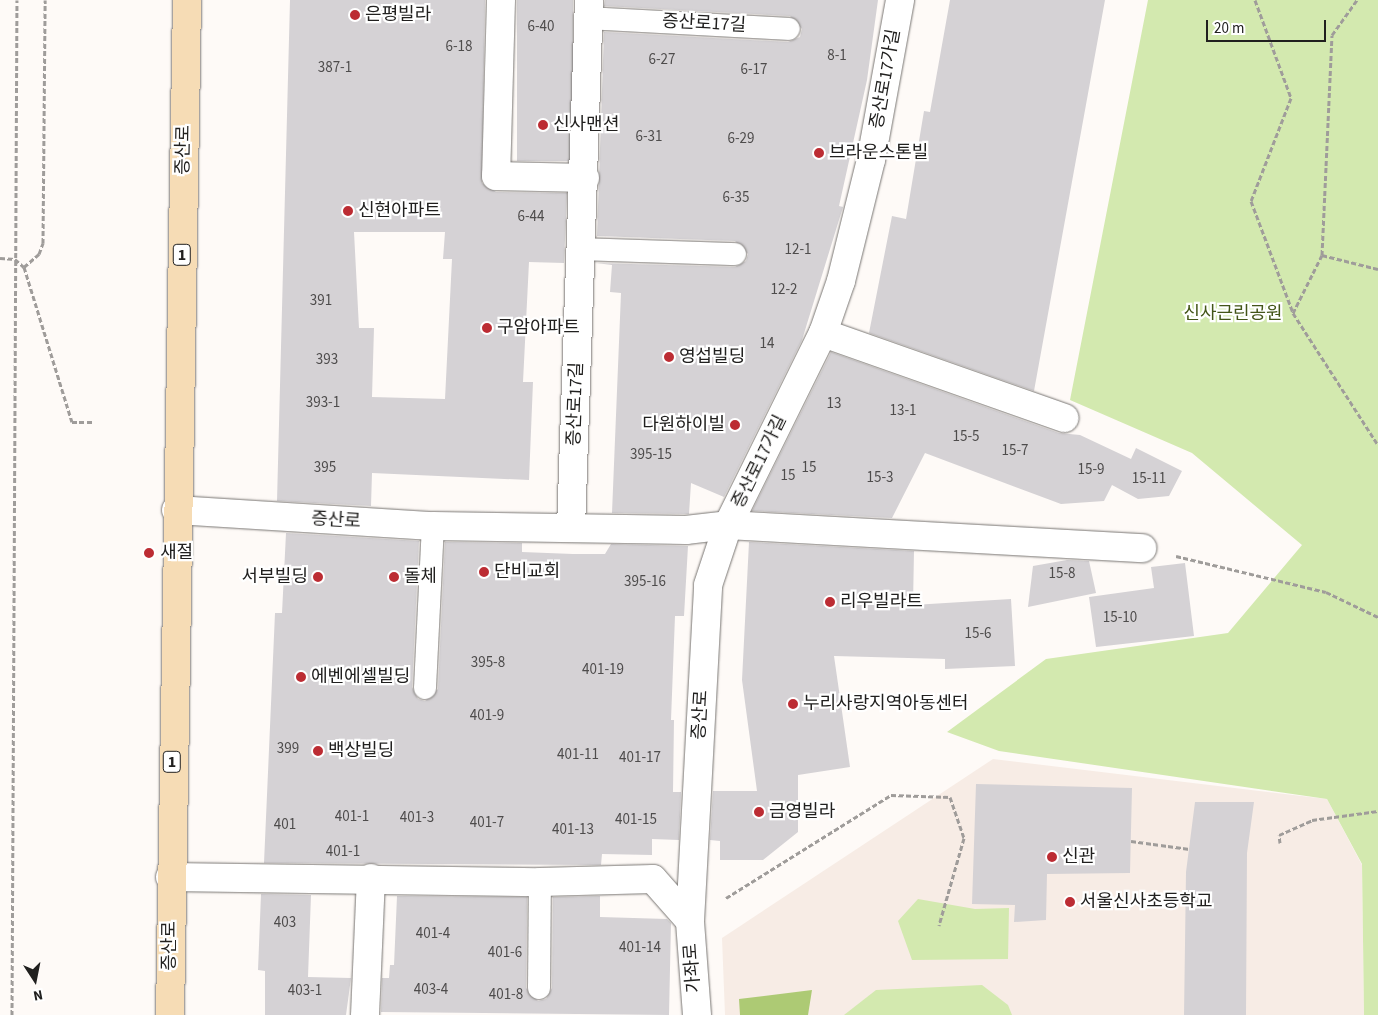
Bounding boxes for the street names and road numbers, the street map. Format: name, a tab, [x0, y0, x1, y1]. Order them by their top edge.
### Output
street label: 증산로17길	[661, 11, 747, 37]
street label: 증산로17가길	[867, 28, 905, 130]
street label: 증산로	[173, 125, 195, 175]
road number: 1	[172, 242, 192, 268]
street label: 증산로17길	[564, 362, 588, 446]
street label: 증산로17가길	[728, 412, 792, 512]
street label: 증산로	[311, 509, 361, 533]
street label: 증산로	[689, 690, 713, 740]
road number: 1	[162, 749, 182, 776]
street label: 증산로	[159, 921, 181, 971]
street label: 가좌로	[680, 942, 706, 994]

